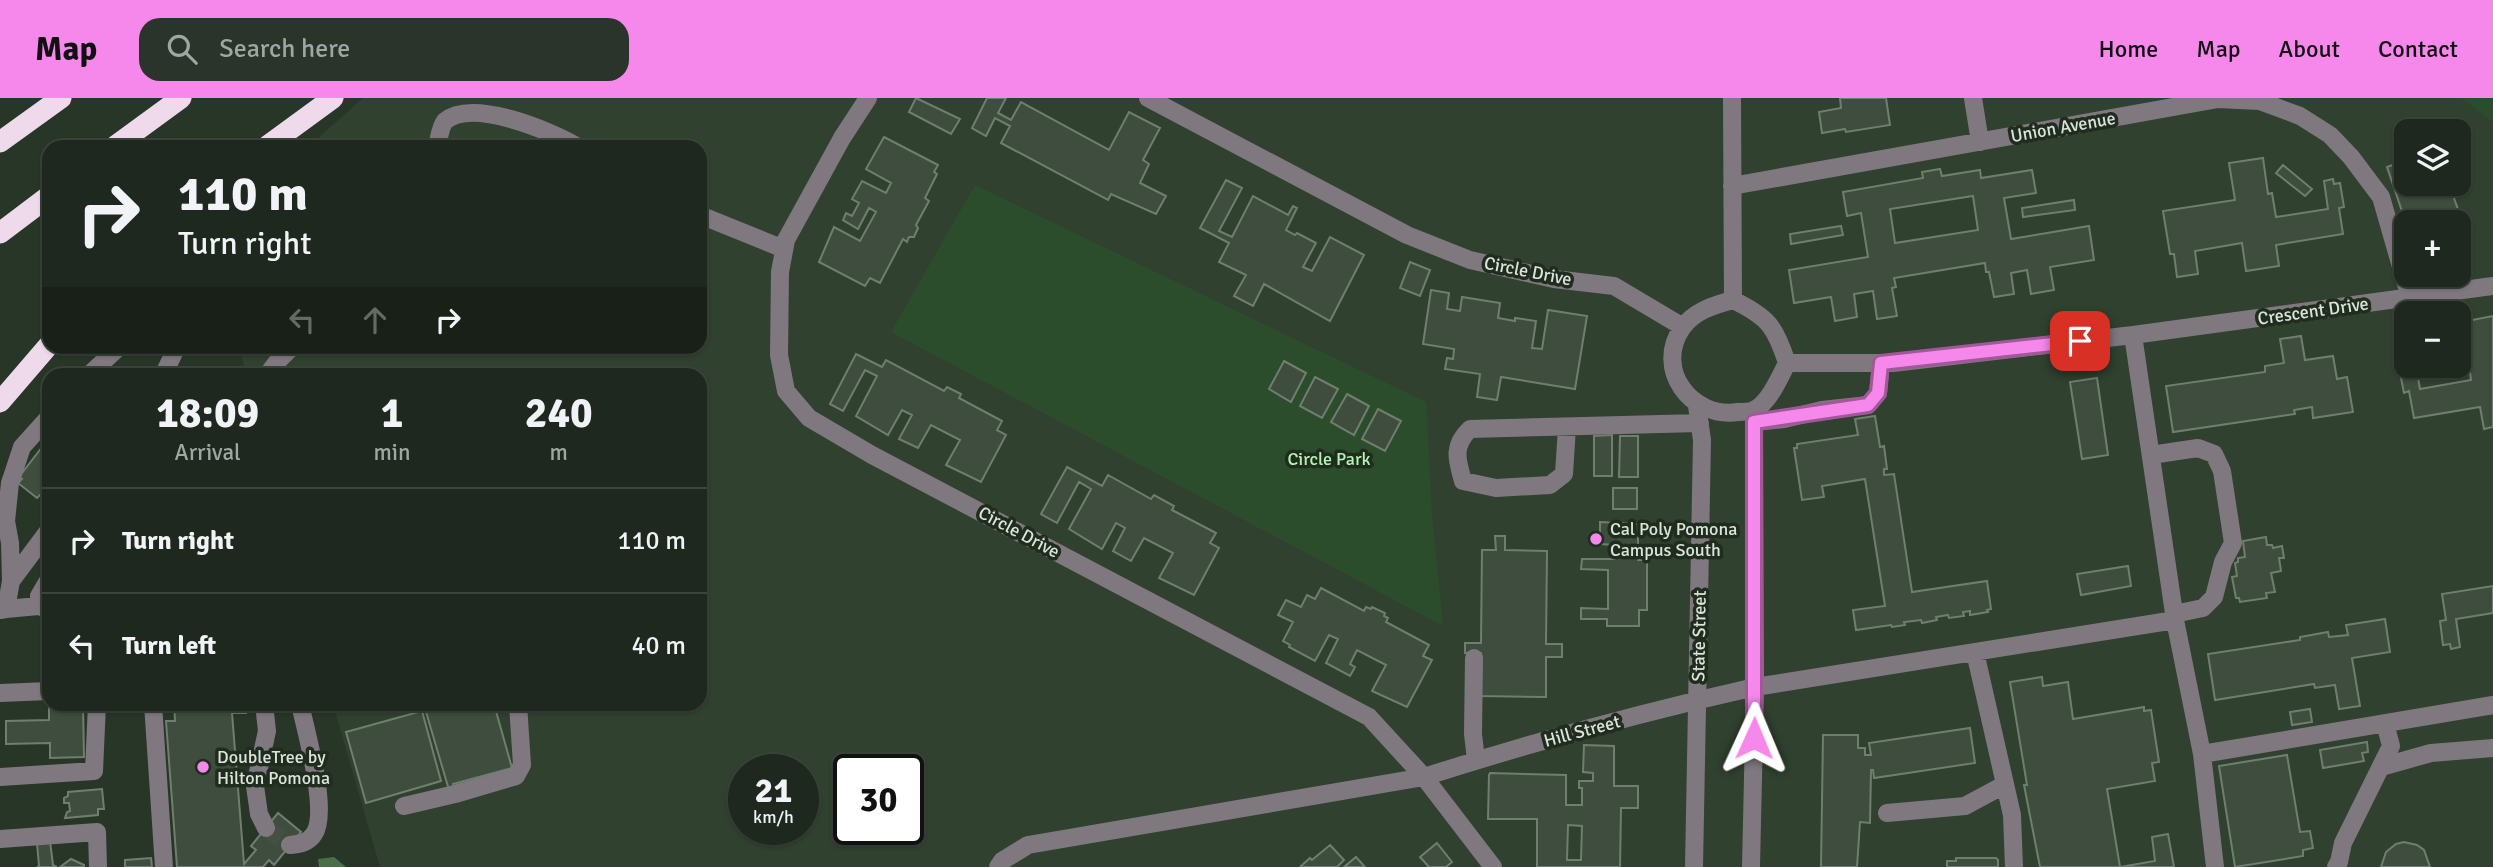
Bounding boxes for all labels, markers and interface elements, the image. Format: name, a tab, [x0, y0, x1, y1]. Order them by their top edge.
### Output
search box	[139, 18, 629, 81]
text: Map	[35, 29, 97, 70]
icon: search	[163, 30, 201, 68]
text: Search here	[219, 33, 350, 65]
text: Home	[2098, 34, 2158, 64]
text: Map	[2196, 34, 2241, 64]
text: About	[2279, 34, 2340, 64]
text: Contact	[2378, 34, 2458, 64]
street label: Union Avenue	[2009, 107, 2117, 147]
map controls	[2394, 119, 2471, 378]
button: layers	[2394, 119, 2471, 196]
text: 110 m	[178, 164, 308, 224]
icon: right	[63, 168, 154, 259]
button: +	[2394, 210, 2471, 287]
text: Turn right	[178, 224, 311, 263]
street label: Circle Drive	[1482, 252, 1574, 290]
street label: Crescent Drive	[2256, 292, 2370, 330]
icon: left	[283, 301, 321, 339]
icon: ahead	[356, 301, 394, 339]
icon: right	[429, 301, 467, 339]
button: −	[2394, 301, 2471, 378]
pin	[2050, 311, 2110, 371]
icon: arrive	[2061, 322, 2099, 360]
text: 18:09	[156, 388, 259, 439]
text: 1	[381, 388, 403, 439]
text: 240	[525, 388, 593, 439]
text: Arrival	[175, 438, 241, 467]
text: min	[373, 438, 411, 467]
text: m	[550, 438, 568, 467]
park label: Circle Park	[1287, 448, 1371, 470]
street label: Circle Drive	[975, 501, 1063, 563]
place label: Cal Poly Pomona Campus South	[1610, 518, 1737, 561]
icon: right	[63, 522, 101, 560]
text: Turn right	[122, 525, 234, 557]
text: 110 m	[617, 525, 686, 557]
marker: Cal Poly Pomona Campus South	[1588, 531, 1604, 547]
street label: State Street	[1687, 590, 1711, 682]
icon: left	[63, 627, 101, 665]
text: Turn left	[122, 630, 216, 662]
text: 40 m	[631, 630, 686, 662]
position arrow	[1717, 701, 1791, 775]
street label: Hill Street	[1541, 710, 1623, 752]
place label: DoubleTree by Hilton Pomona	[217, 746, 330, 789]
speed limit sign: 30	[833, 754, 924, 845]
marker: DoubleTree by Hilton Pomona	[195, 759, 211, 775]
text: 21	[755, 769, 792, 812]
text: km/h	[753, 806, 794, 828]

